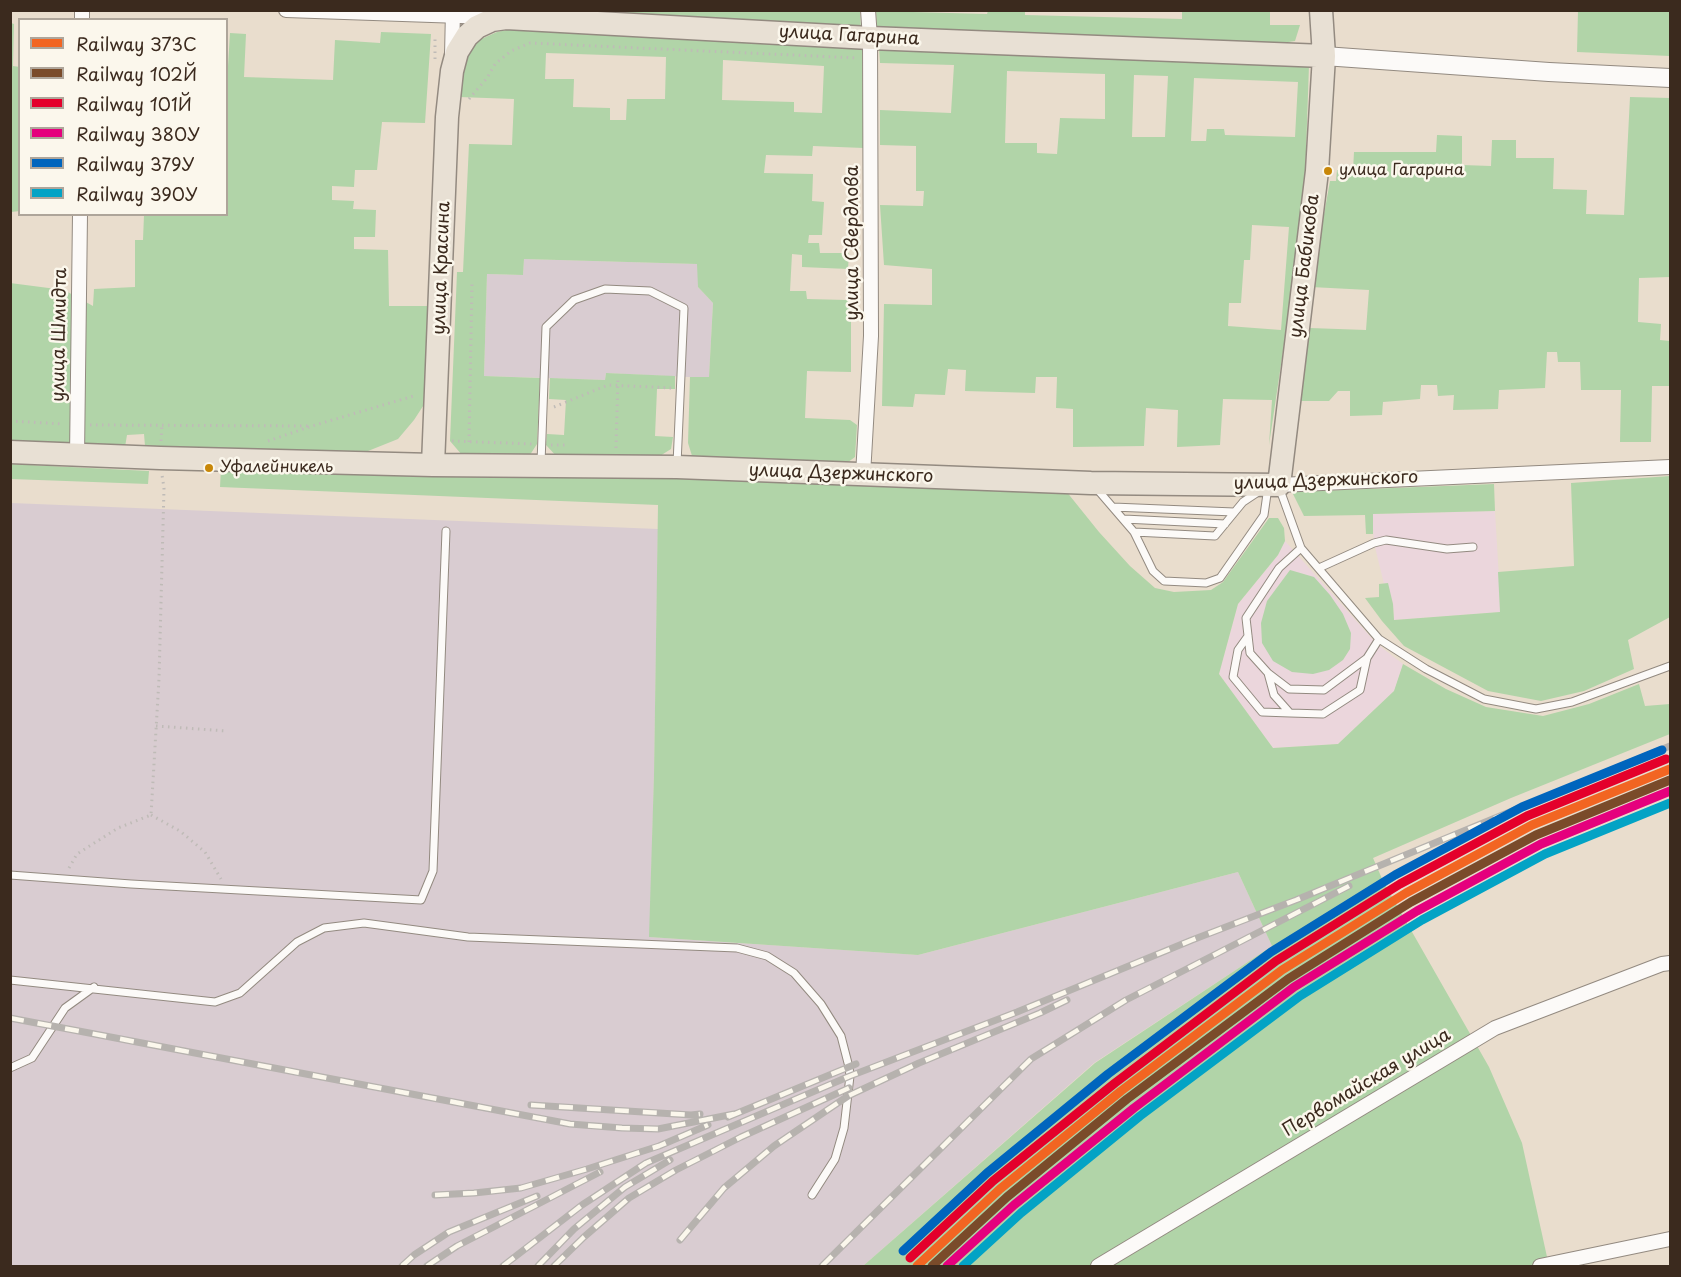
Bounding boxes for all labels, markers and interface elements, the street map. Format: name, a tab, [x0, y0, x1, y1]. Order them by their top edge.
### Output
legend	[18, 18, 228, 216]
street label: улица Гагарина	[778, 22, 920, 50]
text: Railway 373C	[76, 30, 197, 57]
text: Railway 102Й	[76, 60, 197, 87]
text: Railway 101Й	[76, 90, 192, 117]
text: Railway 380У	[76, 120, 200, 147]
text: Railway 379У	[76, 150, 195, 177]
place label: улица Гагарина	[1339, 161, 1464, 181]
street label: улица Свердлова	[842, 165, 864, 321]
marker: улица Гагарина	[1322, 165, 1334, 177]
text: Railway 390У	[76, 180, 198, 207]
street label: улица Бабикова	[1285, 193, 1325, 339]
street label: улица Красина	[429, 201, 455, 335]
street label: улица Шмидта	[48, 268, 72, 402]
place label: Уфалейникель	[220, 458, 333, 478]
street label: улица Дзержинского	[748, 460, 934, 488]
marker: Уфалейникель	[203, 462, 215, 474]
street label: улица Дзержинского	[1233, 467, 1419, 495]
street label: Первомайская улица	[1279, 1024, 1455, 1142]

